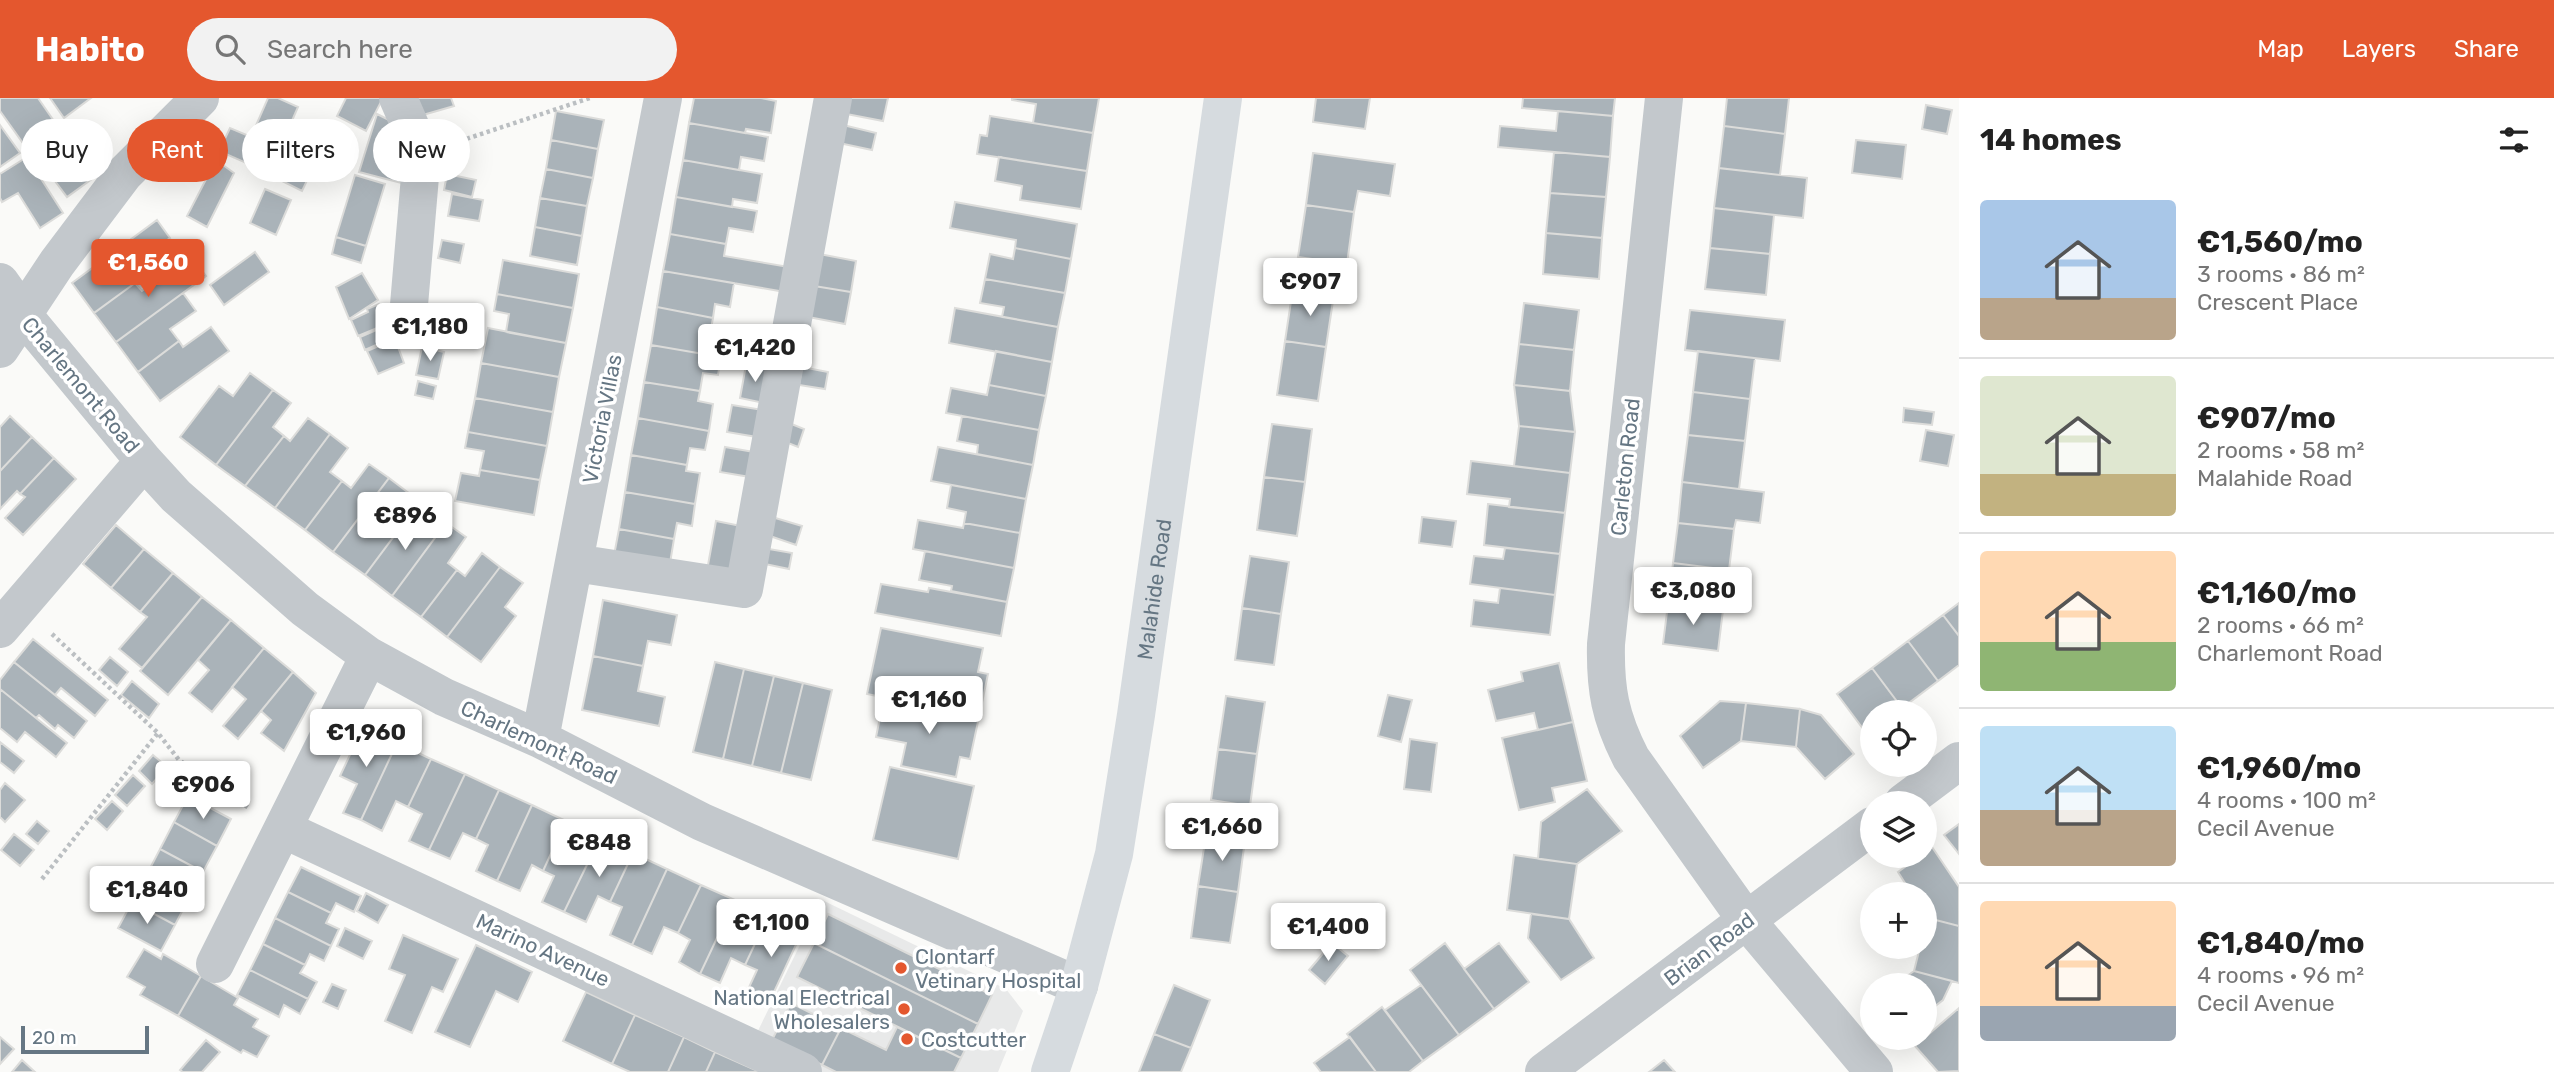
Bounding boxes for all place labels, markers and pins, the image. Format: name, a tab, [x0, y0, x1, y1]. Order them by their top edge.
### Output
pin: €1,560	[91, 240, 205, 299]
pin: €907	[1269, 258, 1351, 318]
pin: €1,180	[373, 303, 487, 363]
pin: €1,420	[698, 324, 812, 384]
pin: €896	[364, 492, 446, 552]
pin: €3,080	[1636, 568, 1750, 627]
pin: €1,160	[872, 676, 986, 736]
pin: €1,960	[309, 710, 423, 769]
pin: €906	[162, 762, 244, 821]
pin: €1,660	[1165, 804, 1279, 863]
pin: €848	[558, 820, 640, 879]
pin: €1,840	[90, 866, 204, 926]
pin: €1,100	[714, 900, 828, 959]
pin: €1,400	[1271, 904, 1385, 963]
place label: Clontarf Vetinary Hospital	[915, 944, 1081, 993]
marker: Clontarf Vetinary Hospital	[893, 960, 909, 976]
place label: National Electrical Wholesalers	[713, 985, 890, 1034]
marker: National Electrical Wholesalers	[896, 1001, 912, 1017]
place label: Costcutter	[921, 1027, 1026, 1052]
marker: Costcutter	[899, 1031, 915, 1047]

